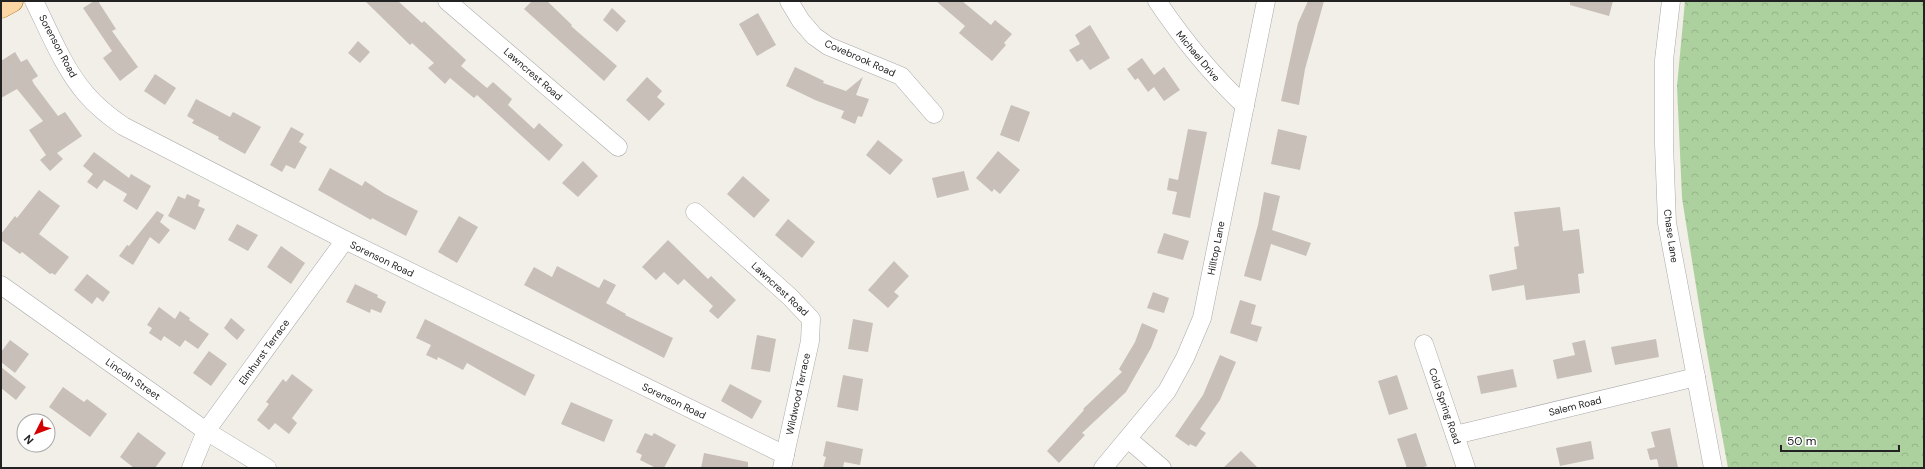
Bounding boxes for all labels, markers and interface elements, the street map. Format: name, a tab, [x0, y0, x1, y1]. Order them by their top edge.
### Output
street label: Sorenson Road	[36, 12, 80, 80]
street label: Michael Drive	[1173, 28, 1223, 84]
street label: Covebrook Road	[823, 37, 897, 79]
street label: Lawncrest Road	[501, 45, 565, 103]
street label: Chase Lane	[1661, 208, 1681, 264]
street label: Hilltop Lane	[1204, 220, 1228, 276]
street label: Sorenson Road	[348, 238, 416, 280]
street label: Lawncrest Road	[749, 259, 811, 319]
street label: Elmhurst Terrace	[236, 316, 292, 387]
street label: Wildwood Terrace	[783, 352, 813, 436]
street label: Lincoln Street	[103, 355, 163, 403]
street label: Cold Spring Road	[1426, 366, 1464, 446]
street label: Sorenson Road	[640, 380, 708, 422]
street label: Salem Road	[1547, 393, 1603, 419]
north arrow	[16, 413, 56, 453]
scale bar	[1781, 427, 1899, 453]
text: N	[21, 432, 36, 447]
text: 50 m	[1787, 433, 1816, 449]

